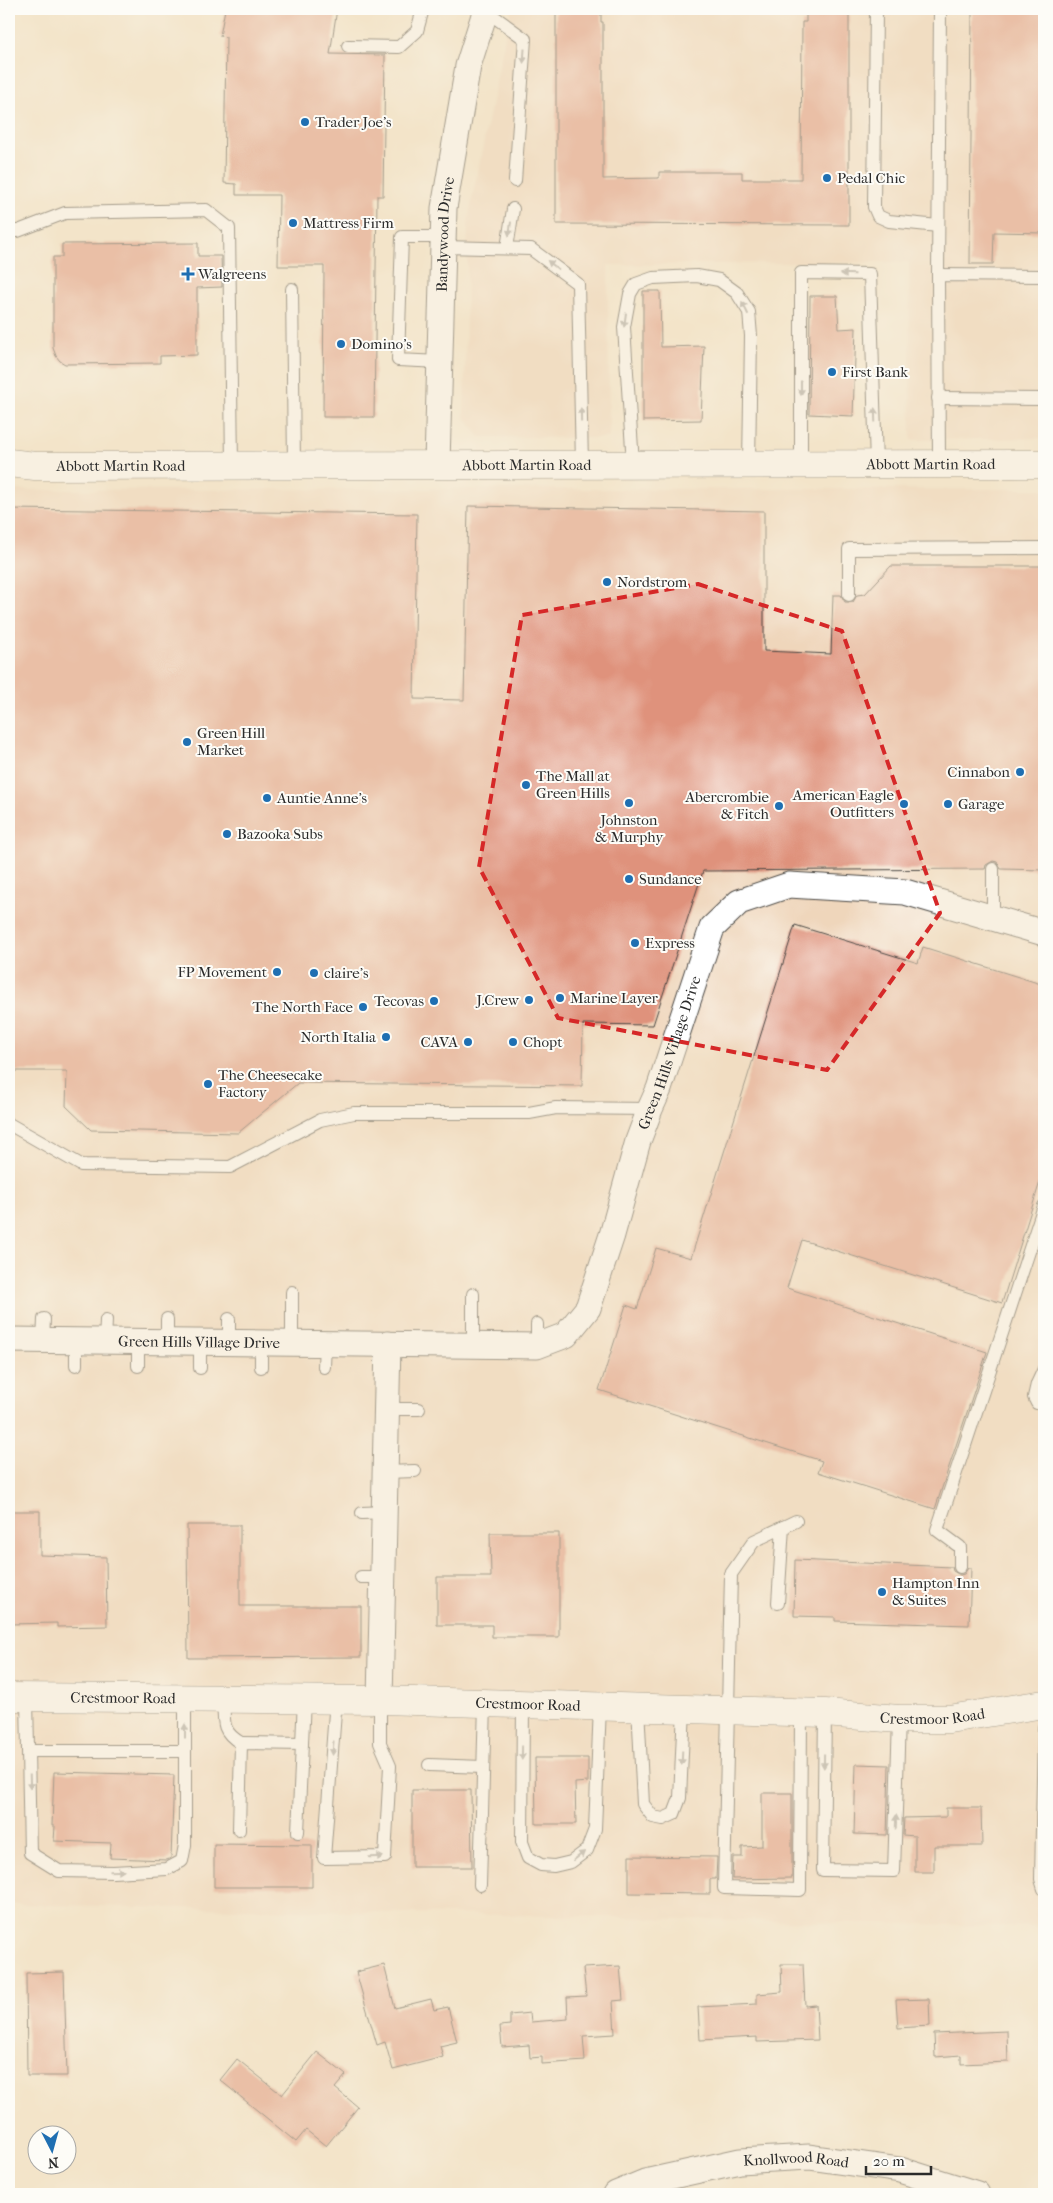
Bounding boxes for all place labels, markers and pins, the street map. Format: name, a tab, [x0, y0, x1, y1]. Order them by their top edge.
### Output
place label: Trader Joe's	[315, 113, 392, 131]
marker: Trader Joe's	[299, 116, 311, 128]
place label: Pedal Chic	[837, 169, 905, 187]
marker: Pedal Chic	[821, 172, 833, 184]
place label: Mattress Firm	[303, 214, 394, 232]
marker: Mattress Firm	[287, 217, 299, 229]
place label: Walgreens	[197, 265, 267, 283]
marker: Walgreens	[182, 268, 194, 280]
place label: Domino's	[351, 335, 412, 353]
marker: Domino's	[335, 338, 347, 350]
place label: First Bank	[842, 363, 908, 381]
marker: First Bank	[826, 366, 838, 378]
place label: Nordstrom	[617, 573, 688, 591]
marker: Nordstrom	[601, 576, 613, 588]
place label: Green Hill Market	[197, 724, 265, 759]
marker: Green Hill Market	[181, 736, 193, 748]
place label: Cinnabon	[947, 763, 1010, 781]
marker: Cinnabon	[1014, 766, 1026, 778]
place label: The Mall at Green Hills	[536, 767, 611, 802]
marker: The Mall at Green Hills	[520, 779, 532, 791]
place label: American Eagle Outfitters	[792, 786, 895, 821]
place label: Abercrombie & Fitch	[684, 788, 770, 823]
place label: Auntie Anne's	[276, 789, 368, 807]
marker: Auntie Anne's	[261, 792, 273, 804]
place label: Garage	[958, 795, 1005, 813]
marker: Johnston & Murphy	[623, 797, 635, 809]
marker: American Eagle Outfitters	[898, 798, 910, 810]
marker: Garage	[942, 798, 954, 810]
marker: Abercrombie & Fitch	[773, 800, 785, 812]
place label: Johnston & Murphy	[595, 811, 664, 846]
place label: Bazooka Subs	[237, 825, 323, 843]
marker: Bazooka Subs	[221, 828, 233, 840]
place label: Sundance	[639, 870, 702, 888]
marker: Sundance	[623, 873, 635, 885]
place label: Express	[645, 934, 695, 952]
marker: Express	[629, 937, 641, 949]
place label: FP Movement	[177, 963, 268, 981]
place label: claire's	[324, 964, 369, 982]
marker: FP Movement	[271, 966, 283, 978]
marker: claire's	[308, 967, 320, 979]
place label: Marine Layer	[570, 989, 659, 1007]
place label: J.Crew	[475, 991, 520, 1009]
place label: Tecovas	[374, 992, 424, 1010]
marker: Marine Layer	[554, 992, 566, 1004]
marker: J.Crew	[523, 994, 535, 1006]
marker: Tecovas	[428, 995, 440, 1007]
place label: The North Face	[253, 998, 354, 1016]
marker: The North Face	[357, 1001, 369, 1013]
place label: North Italia	[300, 1028, 377, 1046]
marker: North Italia	[380, 1031, 392, 1043]
place label: CAVA	[420, 1033, 458, 1051]
place label: Chopt	[523, 1033, 563, 1051]
marker: CAVA	[462, 1036, 474, 1048]
marker: Chopt	[507, 1036, 519, 1048]
place label: The Cheesecake Factory	[218, 1066, 323, 1101]
marker: The Cheesecake Factory	[202, 1078, 214, 1090]
place label: Hampton Inn & Suites	[892, 1574, 980, 1609]
marker: Hampton Inn & Suites	[876, 1586, 888, 1598]

